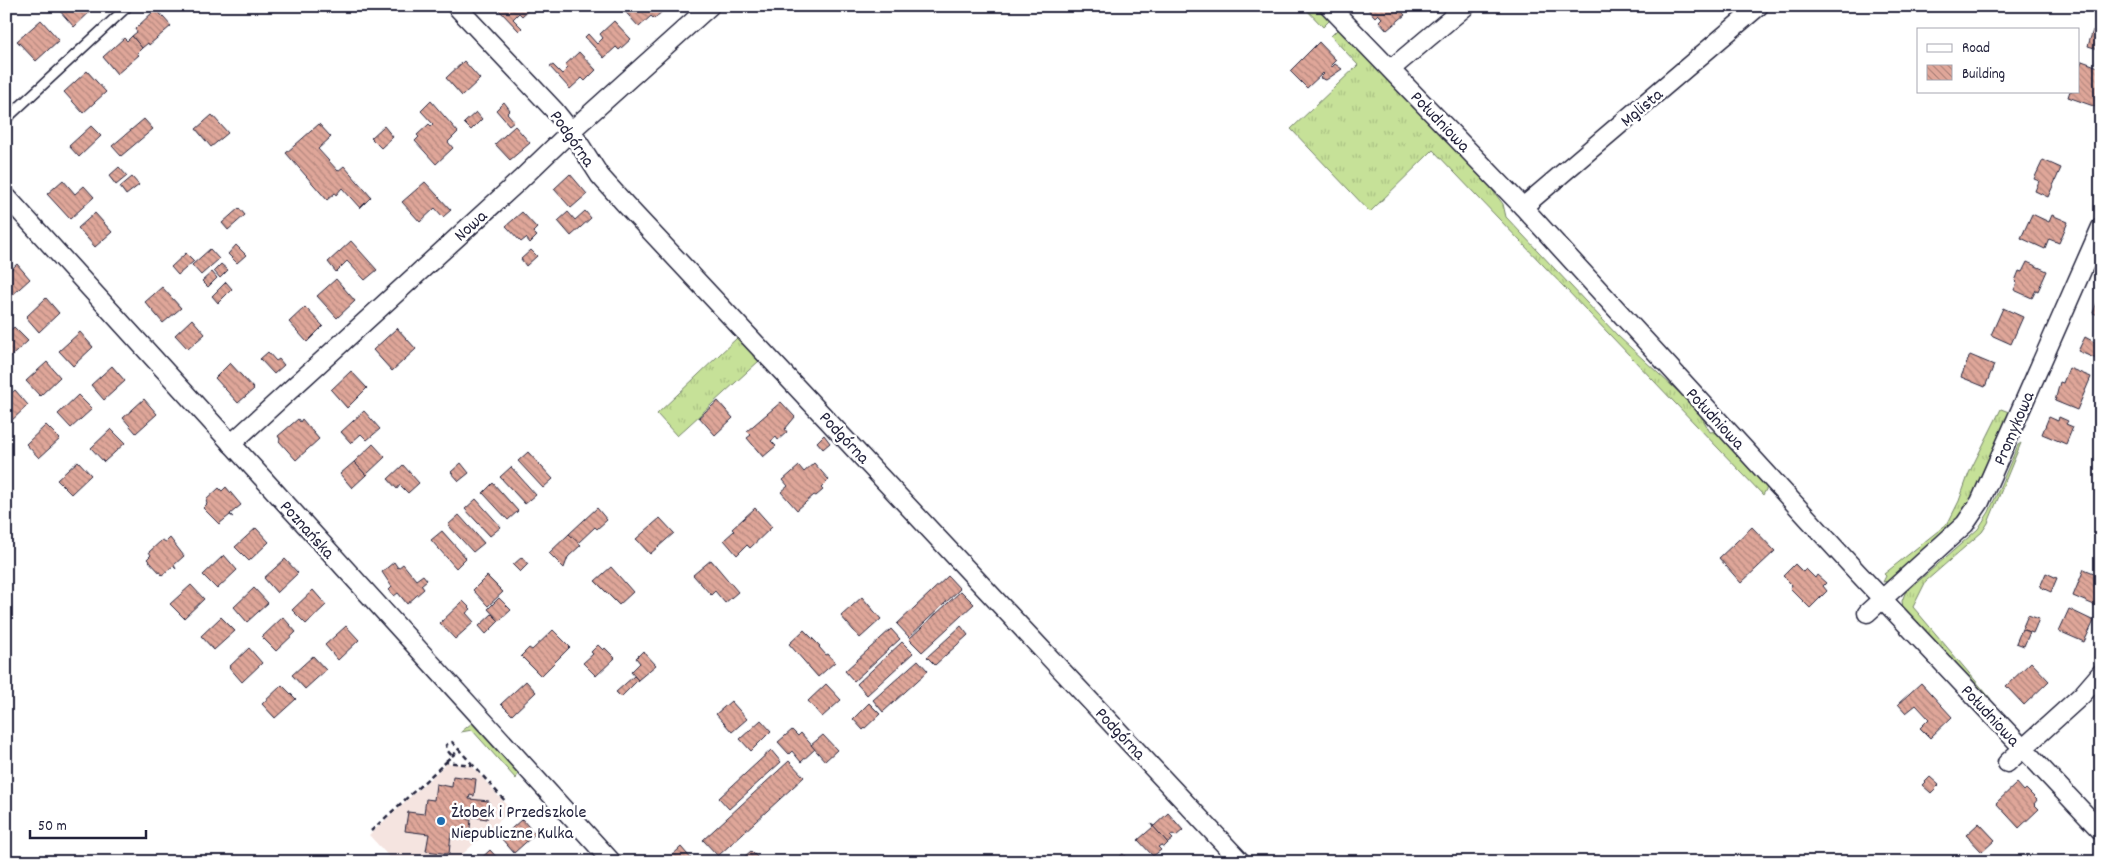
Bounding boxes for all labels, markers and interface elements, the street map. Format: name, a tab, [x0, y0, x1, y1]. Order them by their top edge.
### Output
legend	[1917, 28, 2080, 92]
text: Road	[1962, 38, 1990, 60]
text: Building	[1962, 64, 2005, 86]
street label: Mglista	[1616, 83, 1670, 134]
street label: Południowa	[1404, 87, 1475, 159]
street label: Podgórna	[542, 106, 600, 173]
street label: Nowa	[450, 205, 494, 249]
street label: Południowa	[1679, 383, 1750, 457]
street label: Promykowa	[1989, 388, 2042, 470]
street label: Podgórna	[812, 407, 874, 471]
street label: Poznańska	[273, 496, 340, 566]
street label: Południowa	[1954, 680, 2025, 754]
street label: Podgórna	[1088, 703, 1150, 767]
place label: Żłobek i Przedszkole Niepubliczne Kulka	[451, 801, 586, 847]
scale bar	[30, 808, 146, 840]
marker: Żłobek i Przedszkole Niepubliczne Kulka	[435, 815, 447, 827]
text: 50 m	[38, 816, 67, 838]

